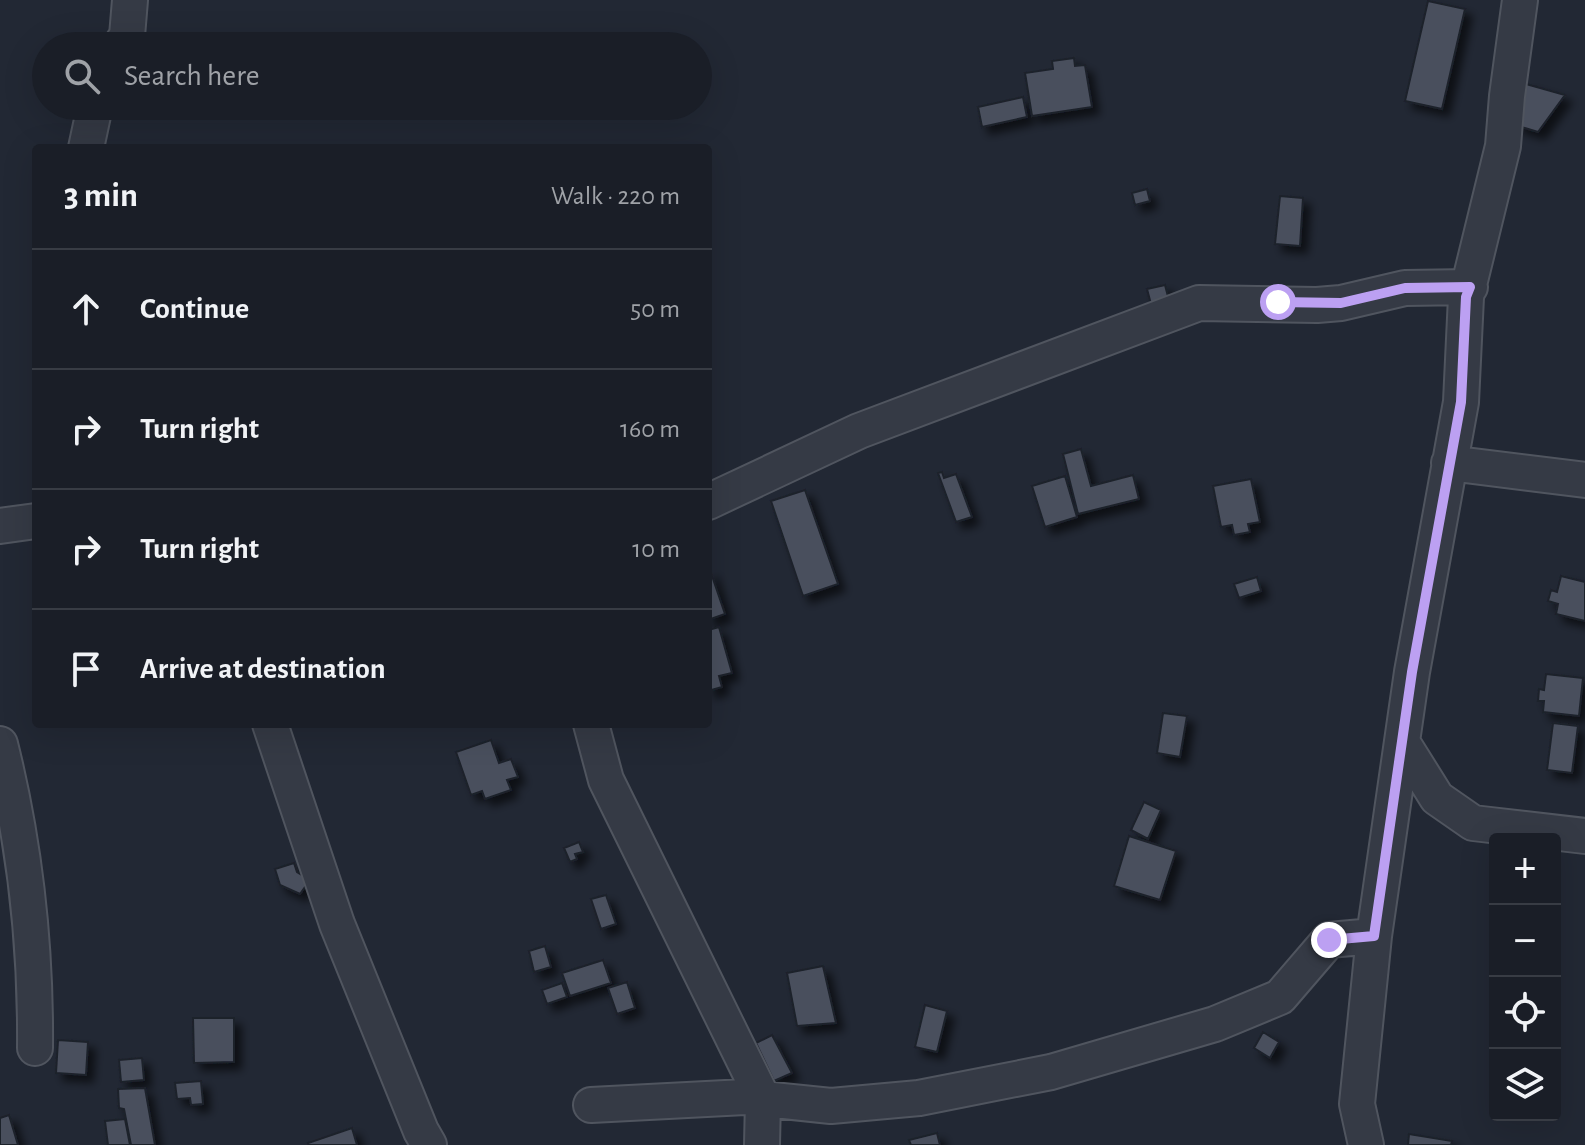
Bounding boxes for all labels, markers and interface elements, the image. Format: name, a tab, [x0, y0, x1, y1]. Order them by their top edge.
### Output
search box	[32, 32, 712, 120]
icon: search	[60, 54, 104, 98]
text: Search here	[124, 61, 260, 91]
text: 3 min	[64, 179, 138, 213]
text: Walk · 220 m	[551, 183, 680, 209]
route start	[1260, 284, 1296, 320]
icon: ahead	[64, 287, 108, 331]
text: Continue	[140, 294, 249, 324]
text: 50 m	[630, 296, 680, 322]
icon: right	[64, 407, 108, 451]
text: Turn right	[140, 414, 259, 444]
text: 160 m	[620, 416, 680, 442]
icon: right	[64, 527, 108, 571]
text: Turn right	[140, 534, 259, 564]
text: 10 m	[632, 536, 680, 562]
icon: arrive	[64, 647, 108, 691]
text: Arrive at destination	[140, 654, 386, 684]
map controls	[1489, 833, 1561, 1121]
button: +	[1489, 833, 1561, 905]
button: −	[1489, 905, 1561, 977]
route end	[1311, 922, 1347, 958]
button: locate	[1489, 977, 1561, 1049]
button: layers	[1489, 1049, 1561, 1121]

